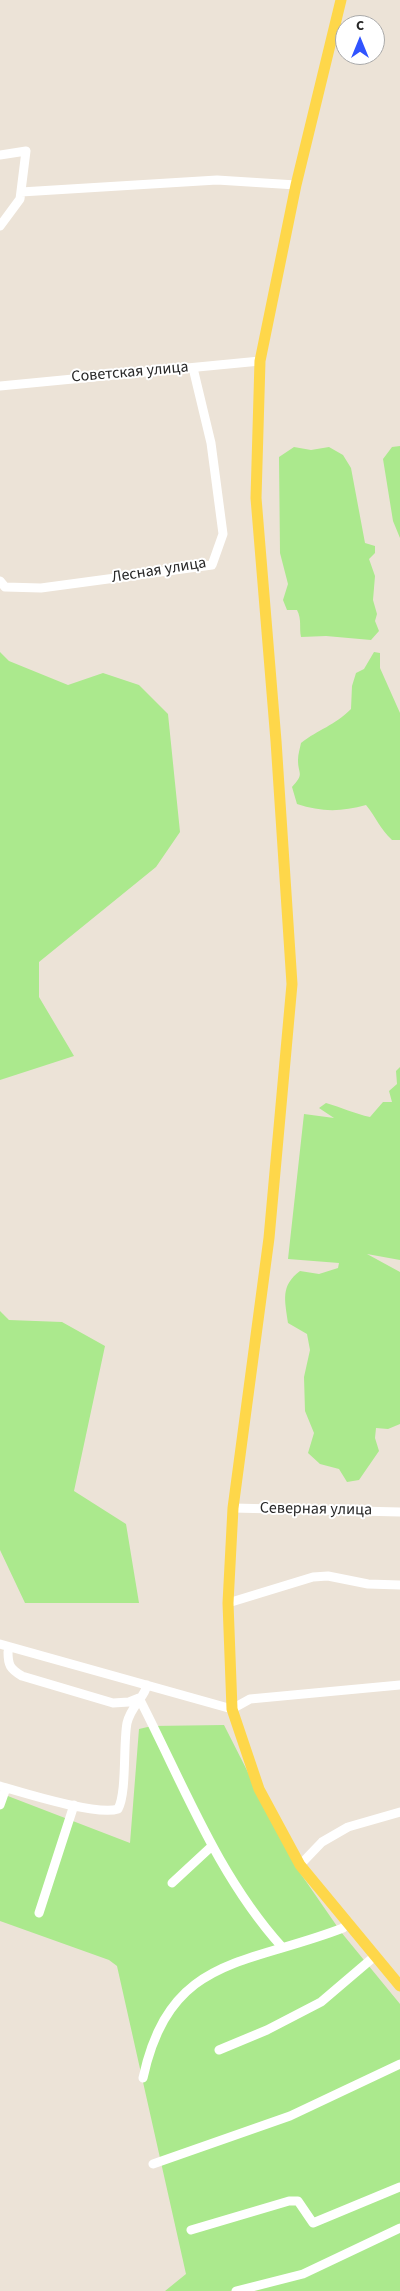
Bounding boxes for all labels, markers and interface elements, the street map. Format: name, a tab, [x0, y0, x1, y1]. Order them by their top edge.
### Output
north arrow	[335, 15, 385, 65]
text: С	[356, 16, 364, 36]
street label: Советская улица	[71, 358, 189, 388]
street label: Лесная улица	[110, 554, 208, 588]
street label: Северная улица	[260, 1499, 372, 1521]

